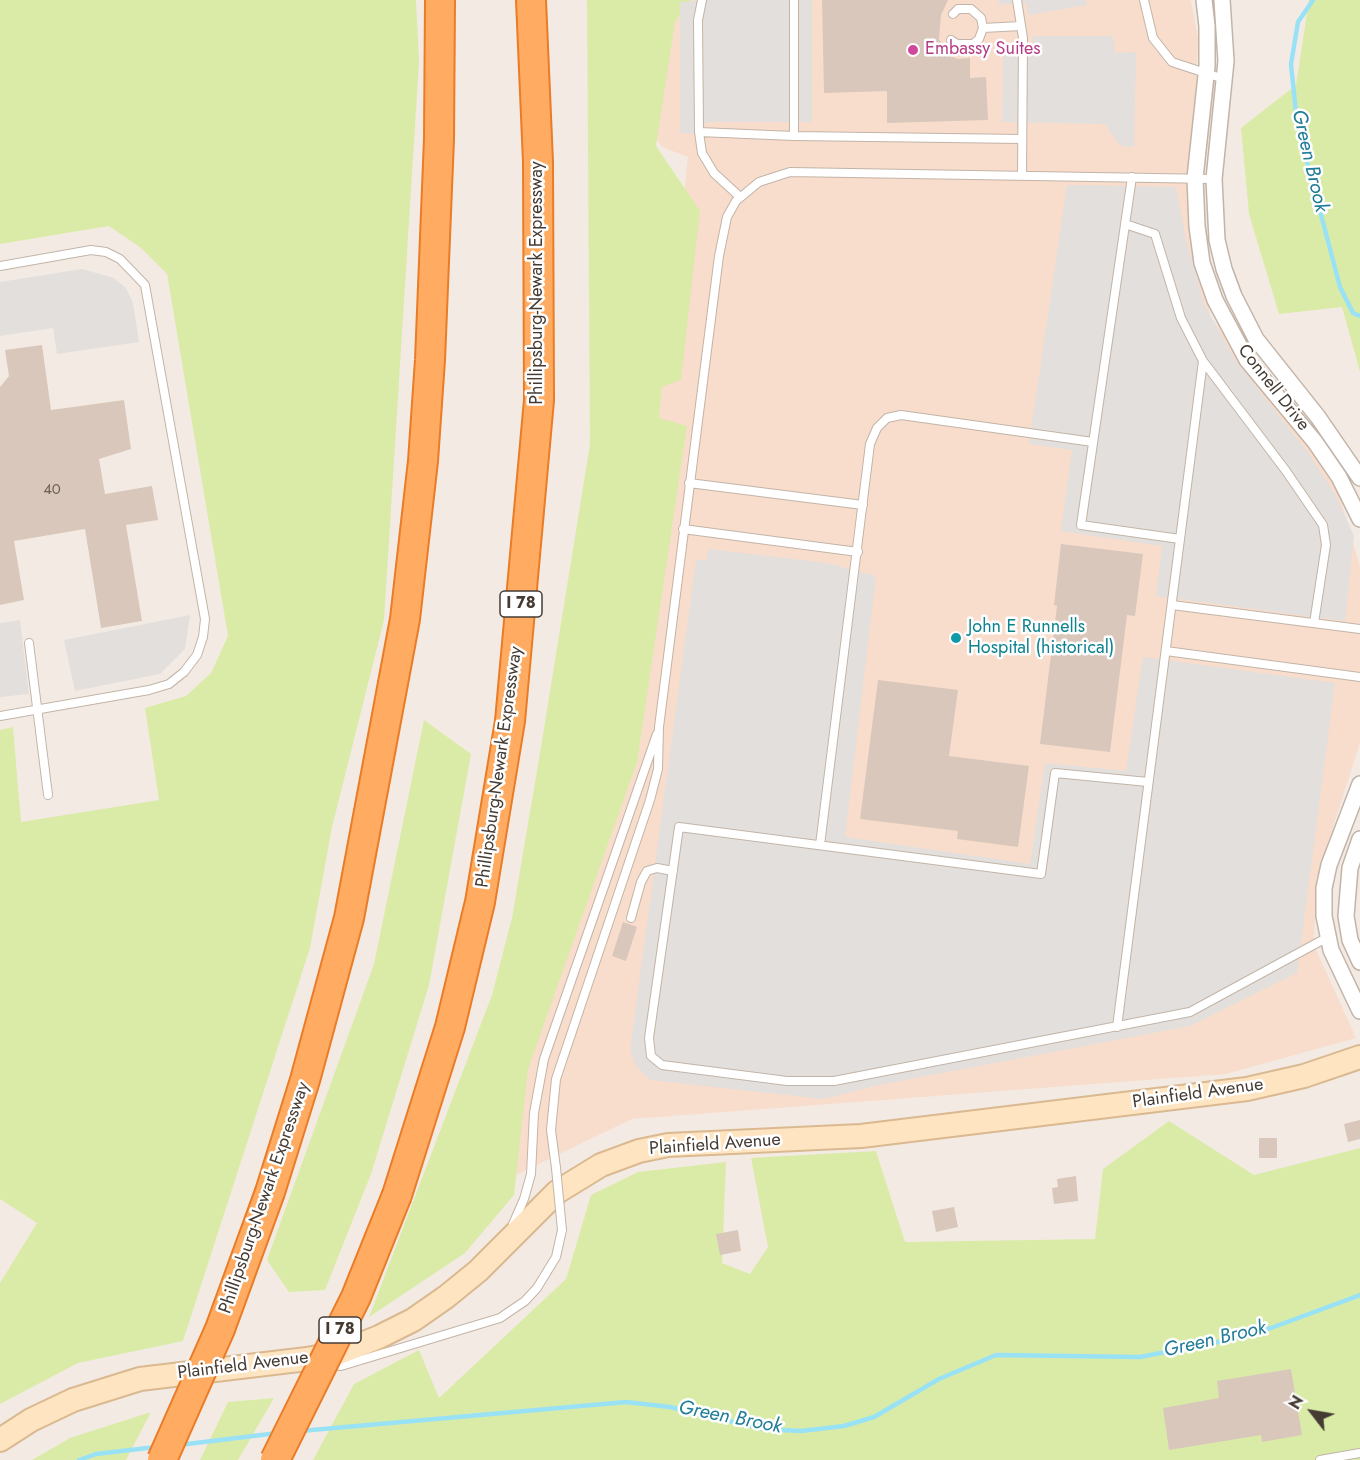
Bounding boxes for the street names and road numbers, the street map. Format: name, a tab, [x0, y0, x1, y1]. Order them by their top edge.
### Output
street label: Phillipsburg-Newark Expressway	[527, 161, 549, 405]
street label: Connell Drive	[1232, 340, 1314, 436]
road number: I 78	[500, 591, 542, 617]
street label: Phillipsburg-Newark Expressway	[472, 645, 528, 889]
street label: Plainfield Avenue	[1131, 1074, 1265, 1114]
street label: Phillipsburg-Newark Expressway	[215, 1079, 315, 1317]
street label: Plainfield Avenue	[649, 1130, 781, 1160]
road number: I 78	[319, 1317, 361, 1343]
street label: Plainfield Avenue	[176, 1347, 310, 1385]

